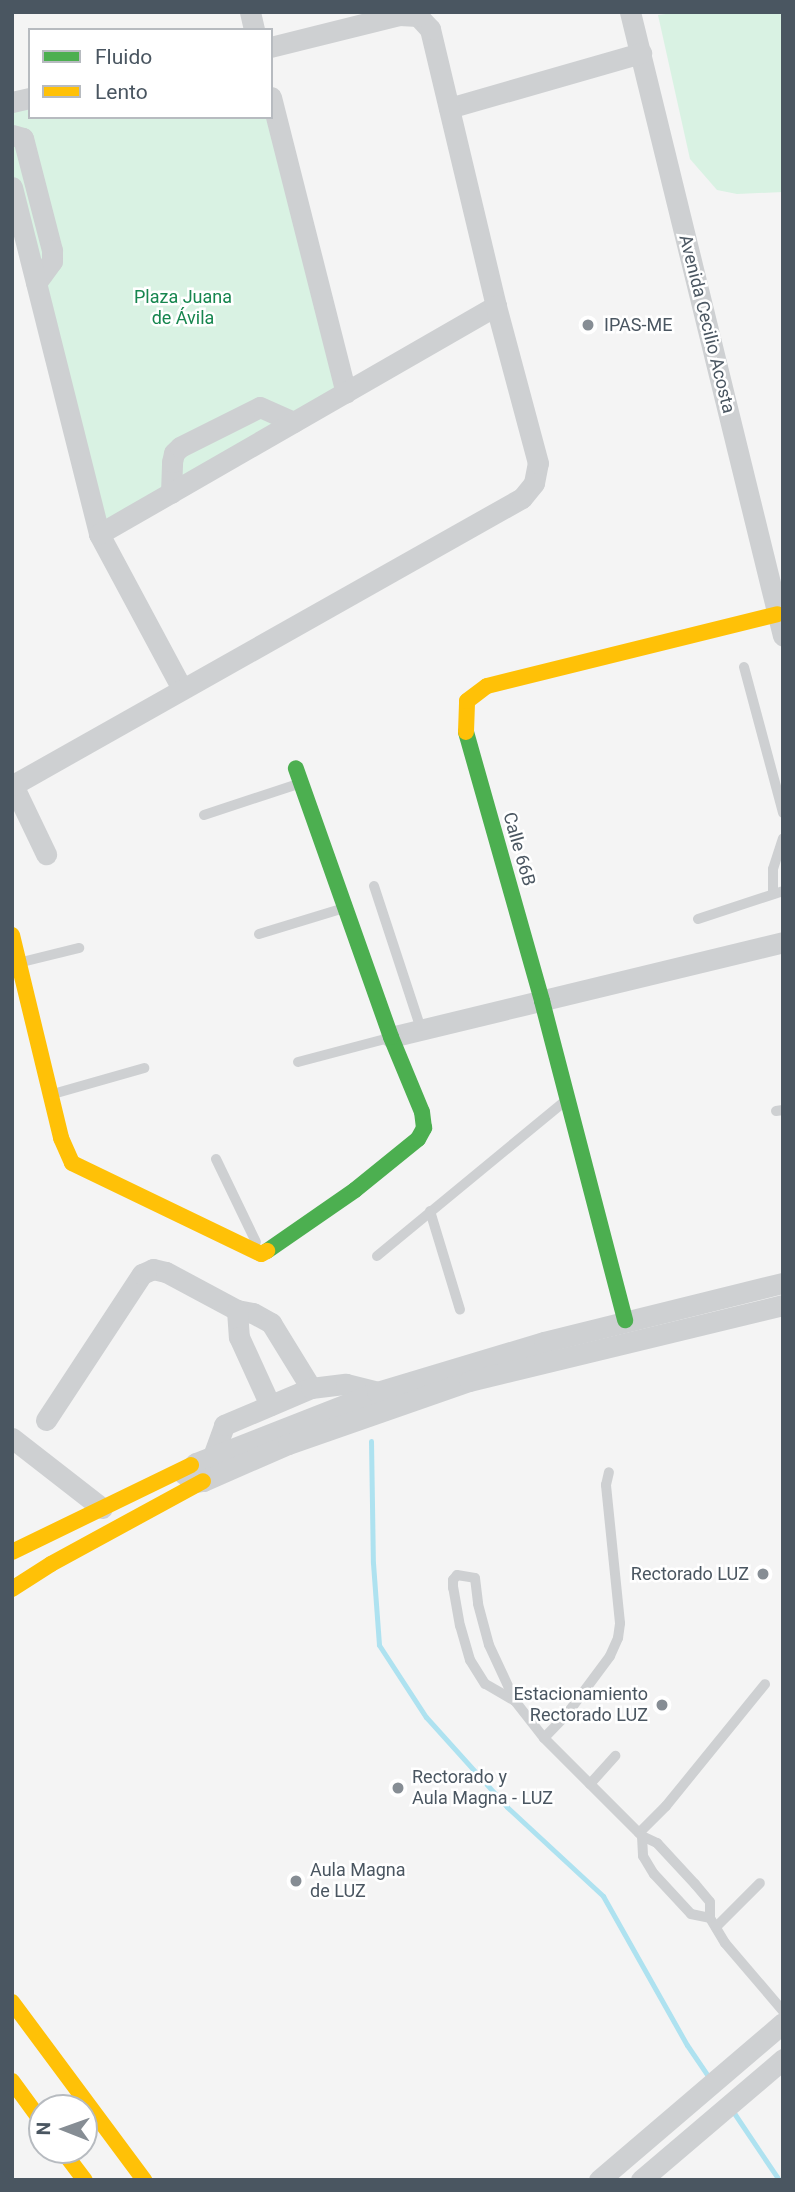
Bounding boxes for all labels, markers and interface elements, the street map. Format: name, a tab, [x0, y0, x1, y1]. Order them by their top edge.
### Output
legend	[28, 28, 273, 119]
text: Fluido	[95, 45, 152, 69]
text: Lento	[95, 80, 148, 104]
street label: Avenida Cecilio Acosta	[674, 233, 740, 415]
park label: Plaza Juana de Ávila	[134, 287, 232, 330]
place label: IPAS-ME	[604, 314, 672, 336]
marker: IPAS-ME	[578, 315, 598, 335]
street label: Calle 66B	[498, 810, 540, 888]
place label: Rectorado LUZ	[631, 1563, 749, 1585]
marker: Rectorado LUZ	[755, 1566, 771, 1582]
place label: Estacionamiento Rectorado LUZ	[513, 1684, 648, 1726]
marker: Estacionamiento Rectorado LUZ	[654, 1697, 670, 1713]
place label: Rectorado y Aula Magna - LUZ	[412, 1767, 553, 1810]
marker: Rectorado y Aula Magna - LUZ	[390, 1780, 406, 1796]
place label: Aula Magna de LUZ	[310, 1860, 406, 1902]
marker: Aula Magna de LUZ	[288, 1873, 304, 1889]
north arrow	[28, 2094, 98, 2164]
text: N	[32, 2122, 55, 2136]

